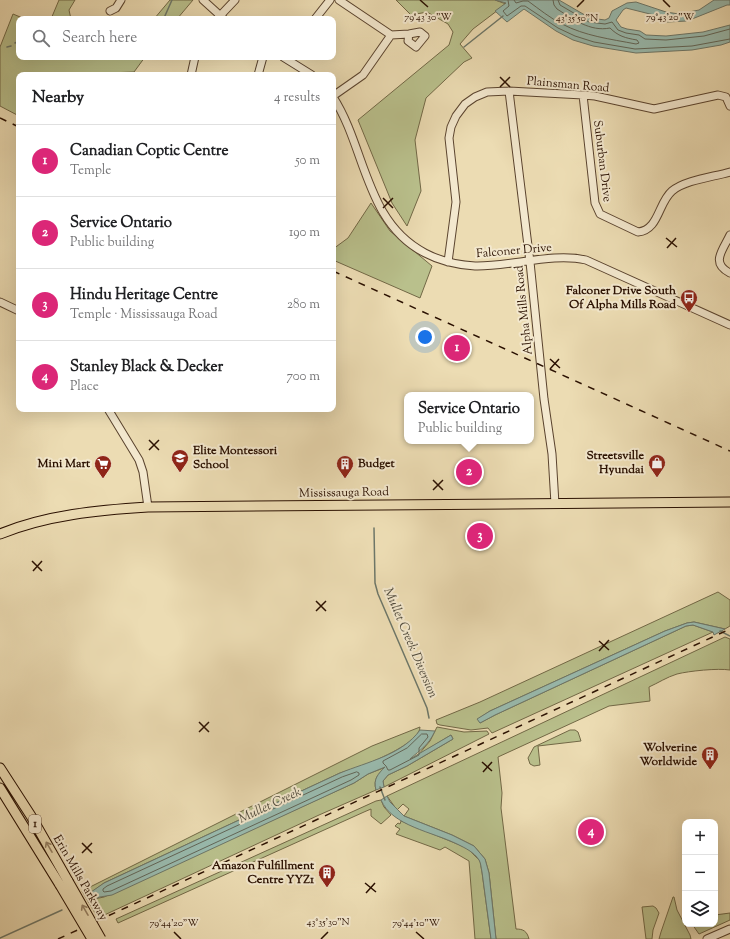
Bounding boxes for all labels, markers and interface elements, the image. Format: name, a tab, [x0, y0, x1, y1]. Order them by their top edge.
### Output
text: 79°43'30"W	[404, 10, 452, 25]
text: 79°43'20"W	[646, 10, 694, 25]
text: 43°35'50"N	[556, 11, 598, 26]
search box	[16, 16, 336, 60]
icon: search	[30, 27, 52, 49]
text: Search here	[62, 28, 137, 49]
street label: Plainsman Road	[526, 72, 610, 98]
text: Nearby	[32, 86, 84, 110]
text: 4 results	[274, 89, 320, 107]
street label: Suburban Drive	[588, 119, 616, 203]
text: Canadian Coptic Centre	[70, 141, 228, 162]
text: 1	[43, 152, 47, 170]
text: 50 m	[295, 152, 320, 170]
text: Temple	[70, 162, 111, 180]
text: Service Ontario	[70, 213, 172, 234]
text: 2	[42, 224, 48, 242]
text: 190 m	[289, 224, 320, 242]
text: Public building	[70, 234, 154, 252]
street label: Falconer Drive	[476, 239, 553, 263]
street label: Alpha Mills Road	[510, 264, 538, 356]
place label: Falconer Drive South Of Alpha Mills Road	[565, 282, 677, 314]
text: Hindu Heritage Centre	[70, 285, 218, 306]
bus stop icon: Falconer Drive South Of Alpha Mills Road	[679, 288, 699, 313]
text: 3	[42, 296, 48, 314]
text: 280 m	[287, 296, 320, 314]
text: Temple · Mississauga Road	[70, 306, 218, 324]
your location	[415, 327, 435, 347]
pin: 1	[444, 333, 470, 363]
text: Stanley Black & Decker	[70, 357, 223, 378]
text: 4	[42, 368, 48, 386]
text: 700 m	[286, 368, 320, 386]
text: Place	[70, 378, 99, 396]
popup	[404, 392, 534, 444]
text: Service Ontario	[418, 399, 520, 420]
text: Public building	[418, 420, 502, 438]
place label: Elite Montessori School	[192, 442, 278, 474]
place label: Streetsville Hyundai	[586, 447, 645, 479]
school or university icon: Elite Montessori School	[170, 448, 190, 473]
shop icon: Streetsville Hyundai	[647, 453, 667, 478]
supermarket icon: Mini Mart	[93, 454, 113, 479]
building icon: Budget	[335, 454, 355, 479]
place label: Mini Mart	[37, 455, 91, 473]
place label: Budget	[357, 455, 395, 473]
pin: 2	[456, 457, 482, 487]
street label: Mississauga Road	[299, 483, 389, 503]
pin: 3	[467, 521, 493, 551]
water label: Mullet Creek Diversion	[379, 585, 441, 701]
place label: Wolverine Worldwide	[638, 739, 697, 771]
building icon: Wolverine Worldwide	[700, 745, 720, 770]
water label: Mullet Creek	[236, 784, 304, 828]
road number: 1	[29, 815, 41, 833]
pin: 4	[578, 817, 604, 847]
map controls	[682, 819, 718, 927]
button: +	[682, 819, 718, 855]
street label: Erin Mills Parkway	[48, 832, 112, 924]
one-way arrow	[44, 841, 52, 853]
button: −	[682, 855, 718, 891]
place label: Amazon Fulfillment Centre YYZ1	[211, 857, 315, 889]
building icon: Amazon Fulfillment Centre YYZ1	[317, 863, 337, 888]
button: layers	[682, 891, 718, 927]
one-way arrow	[80, 904, 88, 916]
text: 43°35'30"N	[307, 915, 349, 930]
text: 79°44'20"W	[150, 916, 199, 931]
text: 79°44'10"W	[392, 916, 440, 931]

